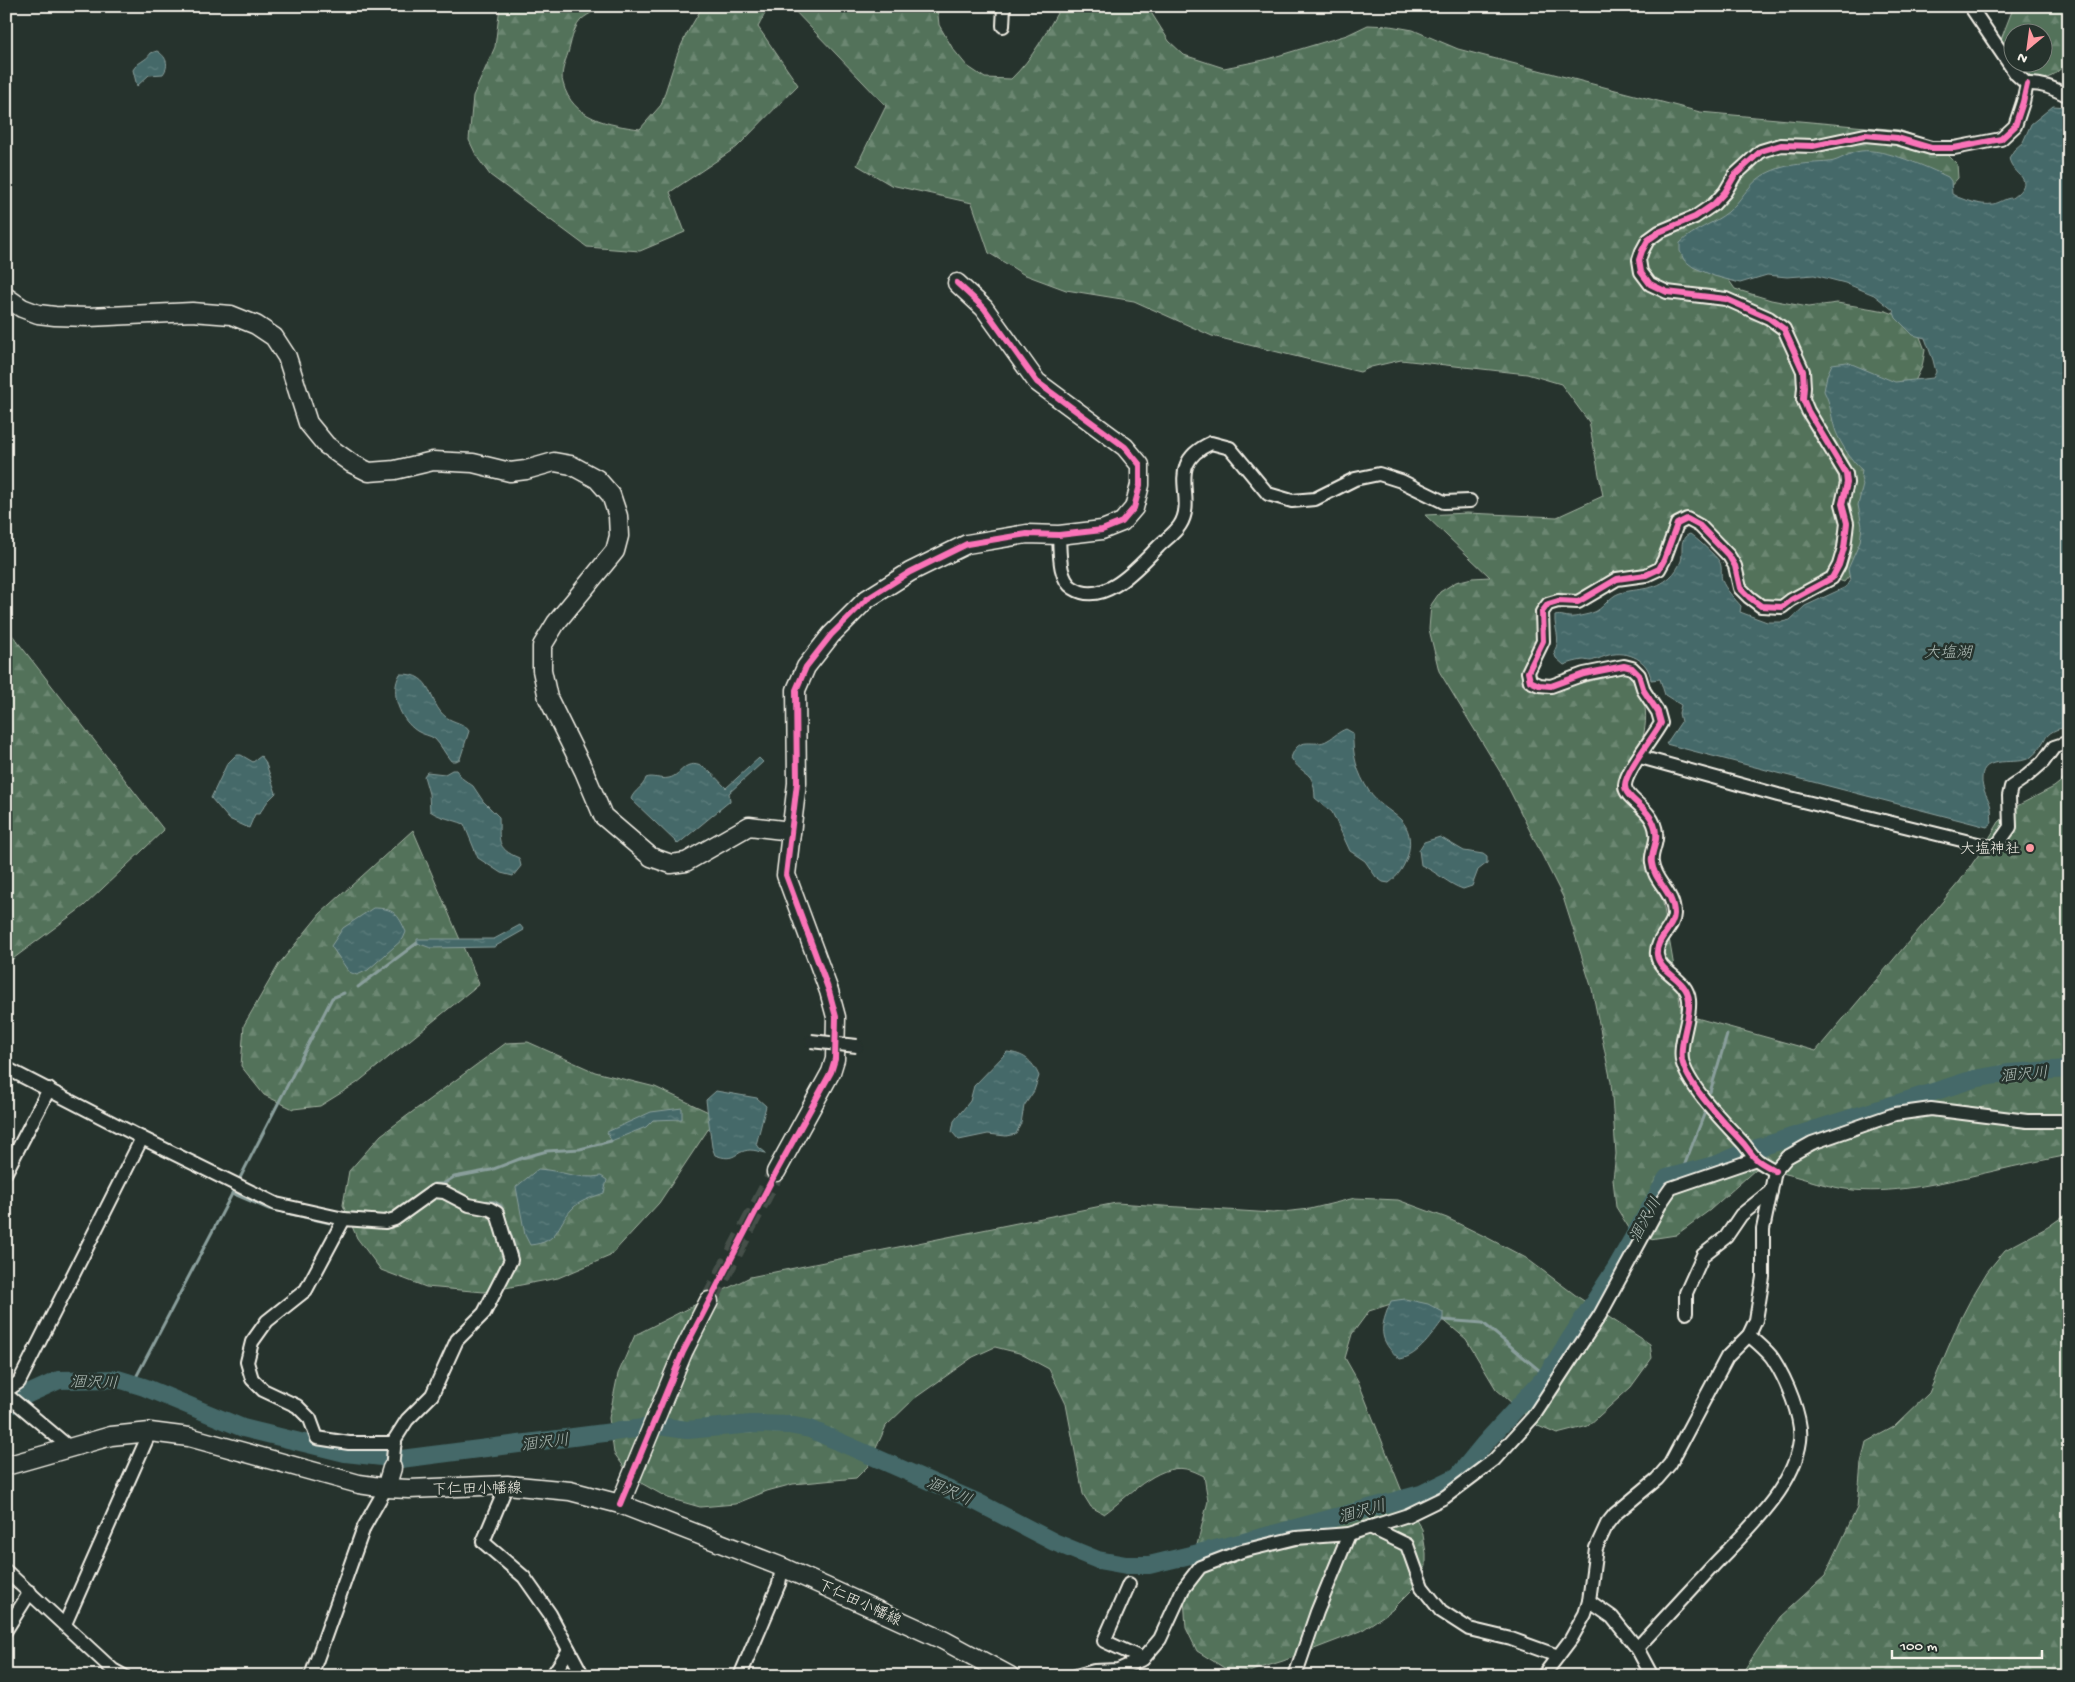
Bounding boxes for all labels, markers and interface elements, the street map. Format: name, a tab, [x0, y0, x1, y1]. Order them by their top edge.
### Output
north arrow	[2002, 22, 2052, 72]
text: N	[2015, 48, 2031, 67]
water label: 大塩湖	[1924, 644, 1974, 664]
place label: 大塩神社	[1960, 840, 2020, 859]
marker: 大塩神社	[2024, 842, 2036, 854]
water label: 涸沢川	[1999, 1064, 2049, 1088]
water label: 涸沢川	[1626, 1195, 1667, 1246]
water label: 涸沢川	[70, 1373, 118, 1395]
water label: 涸沢川	[520, 1431, 570, 1457]
water label: 涸沢川	[923, 1474, 975, 1512]
street label: 下仁田小幡線	[432, 1479, 522, 1500]
water label: 涸沢川	[1337, 1497, 1389, 1529]
street label: 下仁田小幡線	[815, 1576, 904, 1631]
scale bar	[1892, 1627, 2042, 1659]
text: 100 m	[1899, 1638, 1938, 1656]

